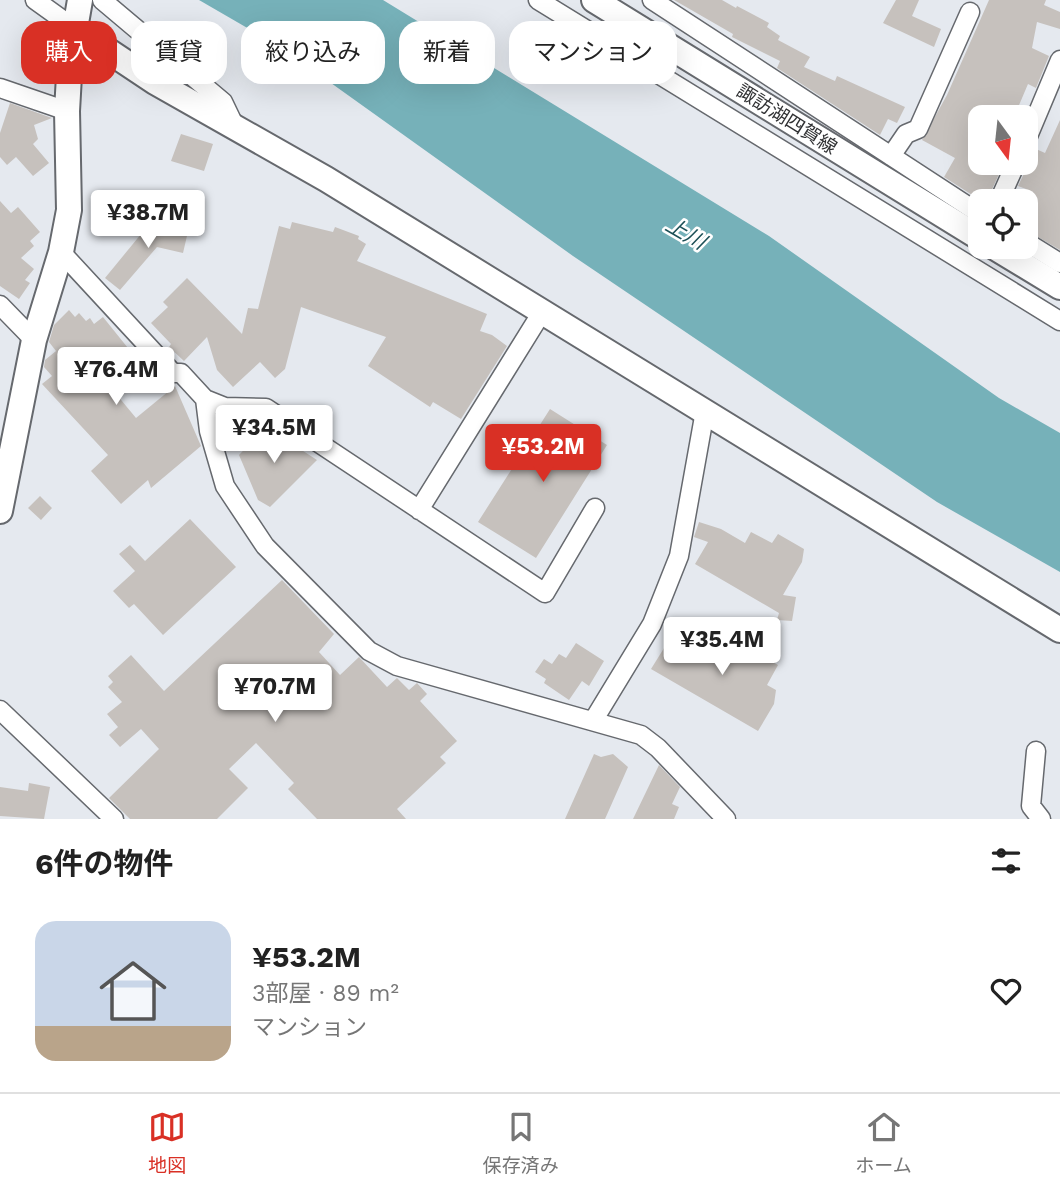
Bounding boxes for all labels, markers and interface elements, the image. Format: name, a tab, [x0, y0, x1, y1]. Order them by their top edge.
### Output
chip: 購入	[21, 21, 117, 84]
chip: 賃貸	[131, 21, 227, 84]
chip: 絞り込み	[241, 21, 385, 84]
chip: 新着	[399, 21, 495, 84]
chip: マンション	[509, 21, 677, 84]
street label: 諏訪湖四賀線	[733, 79, 841, 159]
north arrow	[968, 105, 1038, 175]
map controls	[968, 105, 1038, 259]
button: locate	[968, 189, 1038, 259]
pin: ¥38.7M	[91, 190, 205, 250]
text: ¥38.7M	[107, 199, 189, 226]
water label: 上川	[662, 212, 712, 255]
pin: ¥76.4M	[59, 348, 173, 407]
text: ¥76.4M	[73, 356, 159, 383]
pin: ¥34.5M	[217, 406, 331, 465]
text: ¥34.5M	[232, 414, 316, 441]
pin: ¥53.2M	[486, 424, 600, 484]
text: ¥53.2M	[501, 433, 585, 460]
pin: ¥35.4M	[665, 618, 779, 677]
text: ¥35.4M	[680, 626, 764, 653]
pin: ¥70.7M	[218, 664, 332, 724]
text: ¥70.7M	[234, 673, 316, 700]
icon: filters	[987, 842, 1025, 880]
text: 6件の物件	[35, 846, 173, 881]
text: ¥53.2M	[252, 939, 361, 974]
icon: home	[91, 949, 175, 1033]
icon: heart	[987, 972, 1025, 1010]
text: 3部屋 · 89 m²	[252, 980, 399, 1007]
text: マンション	[252, 1014, 367, 1041]
tab: 地図	[148, 1108, 186, 1177]
tab: 保存済み	[483, 1108, 559, 1177]
tab: ホーム	[855, 1108, 912, 1177]

